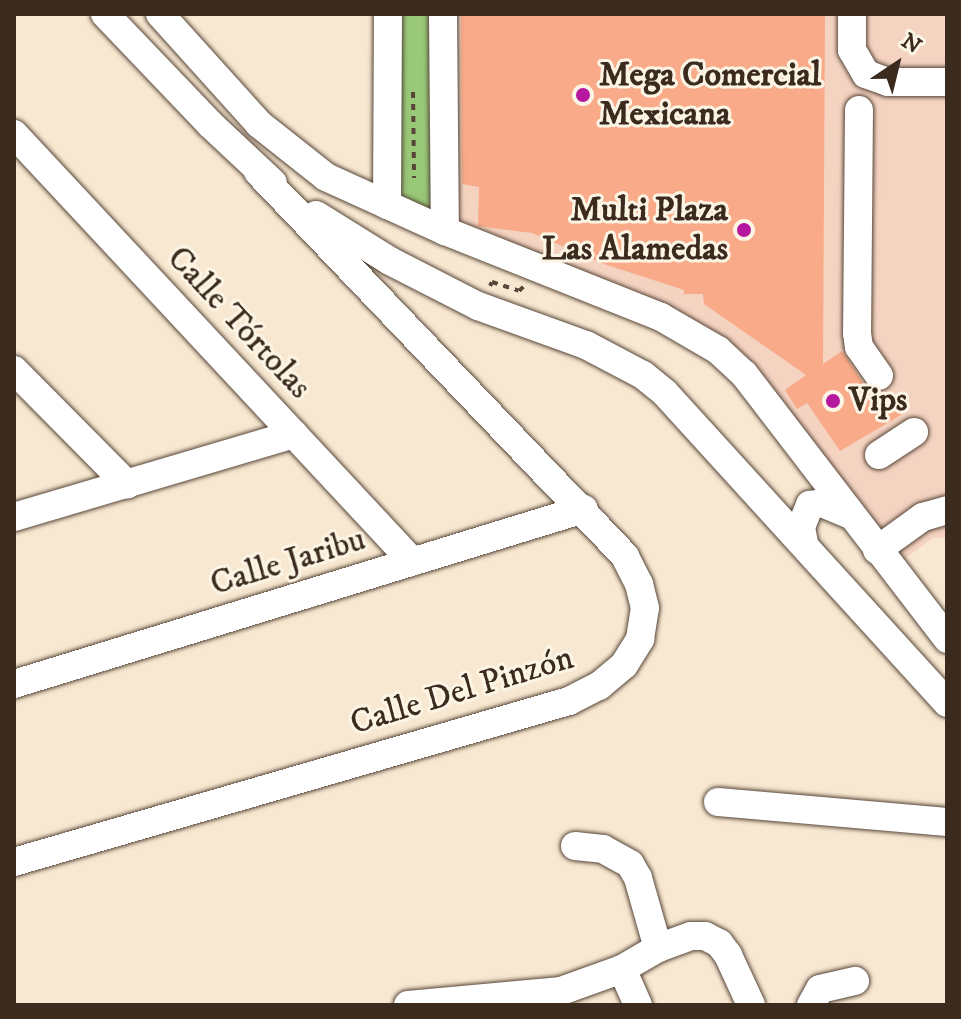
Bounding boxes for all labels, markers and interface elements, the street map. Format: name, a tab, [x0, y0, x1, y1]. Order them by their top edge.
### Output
north arrow	[857, 24, 937, 104]
text: N	[896, 28, 926, 60]
place label: Mega Comercial Mexicana	[599, 55, 821, 134]
marker: Mega Comercial Mexicana	[574, 86, 592, 104]
place label: Multi Plaza Las Alamedas	[542, 190, 728, 270]
marker: Multi Plaza Las Alamedas	[735, 221, 753, 239]
street label: Calle Tórtolas	[158, 238, 320, 408]
place label: Vips	[849, 381, 907, 421]
marker: Vips	[824, 392, 842, 410]
street label: Calle Jaribu	[206, 519, 370, 605]
street label: Calle Del Pinzón	[346, 638, 578, 744]

